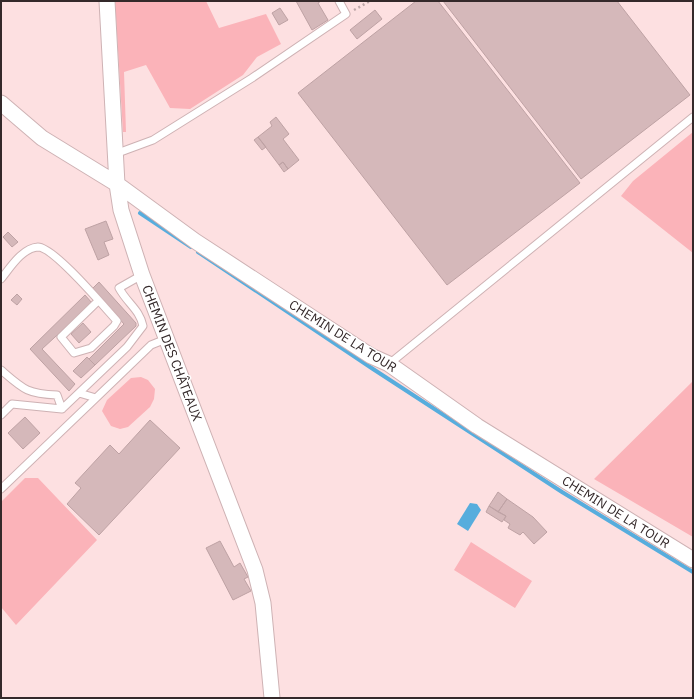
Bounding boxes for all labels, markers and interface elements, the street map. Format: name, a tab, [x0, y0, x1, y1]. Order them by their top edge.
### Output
street label: CHEMIN DES CHÂTEAUX	[138, 283, 206, 424]
street label: CHEMIN DE LA TOUR	[286, 296, 400, 376]
street label: CHEMIN DE LA TOUR	[559, 472, 673, 552]

